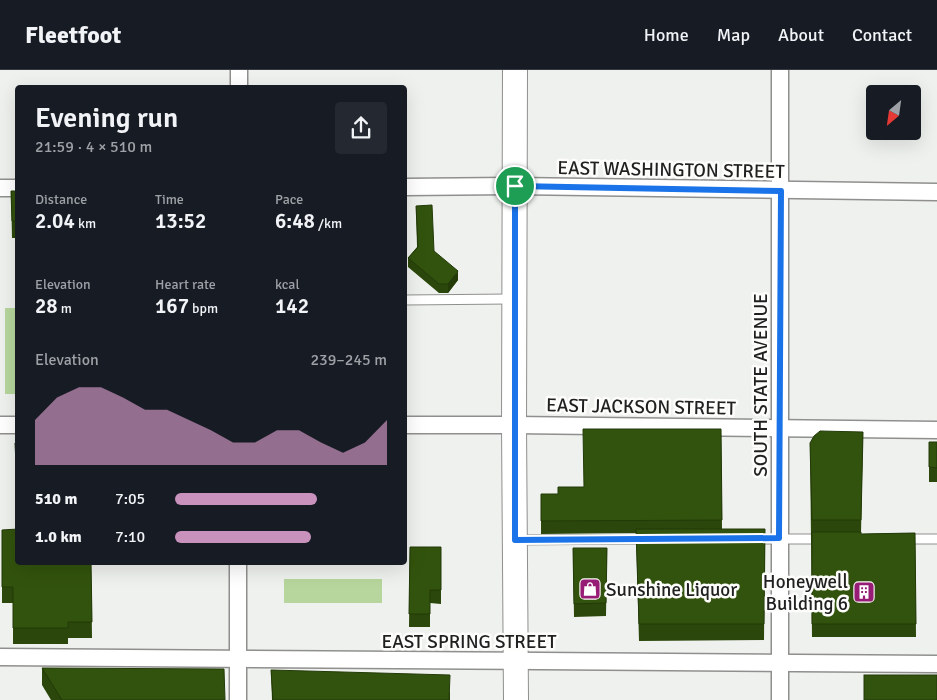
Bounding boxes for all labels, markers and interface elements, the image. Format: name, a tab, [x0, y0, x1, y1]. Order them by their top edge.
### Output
text: Fleetfoot	[25, 20, 121, 50]
text: Home	[644, 24, 689, 46]
text: Map	[717, 24, 750, 46]
text: About	[778, 24, 824, 46]
text: Contact	[852, 24, 912, 46]
north arrow	[866, 85, 921, 140]
map controls	[866, 85, 921, 140]
text: Evening run	[35, 101, 178, 135]
button: share	[335, 102, 387, 154]
text: 21:59 · 4 × 510 m	[35, 137, 152, 157]
street label: EAST WASHINGTON STREET	[557, 156, 785, 184]
pin	[494, 165, 536, 207]
icon: arrive	[501, 172, 529, 200]
text: Distance	[35, 191, 87, 208]
text: Time	[155, 191, 184, 208]
text: Pace	[275, 191, 303, 208]
text: 2.04	[35, 208, 75, 234]
text: 13:52	[155, 208, 206, 234]
text: 6:48	[275, 208, 315, 234]
text: km	[75, 215, 96, 232]
text: /km	[315, 215, 342, 232]
text: Elevation	[35, 276, 91, 293]
text: Heart rate	[155, 276, 216, 293]
text: kcal	[275, 276, 300, 293]
text: 28	[35, 293, 58, 319]
text: 167	[155, 293, 189, 319]
text: 142	[275, 293, 309, 319]
street label: SOUTH STATE AVENUE	[749, 293, 773, 477]
text: m	[58, 300, 72, 317]
text: bpm	[189, 300, 218, 317]
text: Elevation	[35, 350, 99, 370]
text: 239–245 m	[310, 350, 387, 370]
street label: EAST JACKSON STREET	[546, 393, 737, 421]
text: 510 m	[35, 489, 77, 509]
text: 7:05	[115, 489, 145, 509]
text: 1.0 km	[35, 527, 82, 547]
text: 7:10	[115, 527, 145, 547]
place label: Honeywell Building 6	[763, 570, 848, 616]
shop icon: Sunshine Liquor	[578, 577, 602, 601]
place label: Sunshine Liquor	[606, 578, 737, 602]
building icon: Honeywell Building 6	[852, 580, 876, 604]
street label: EAST SPRING STREET	[381, 630, 557, 654]

